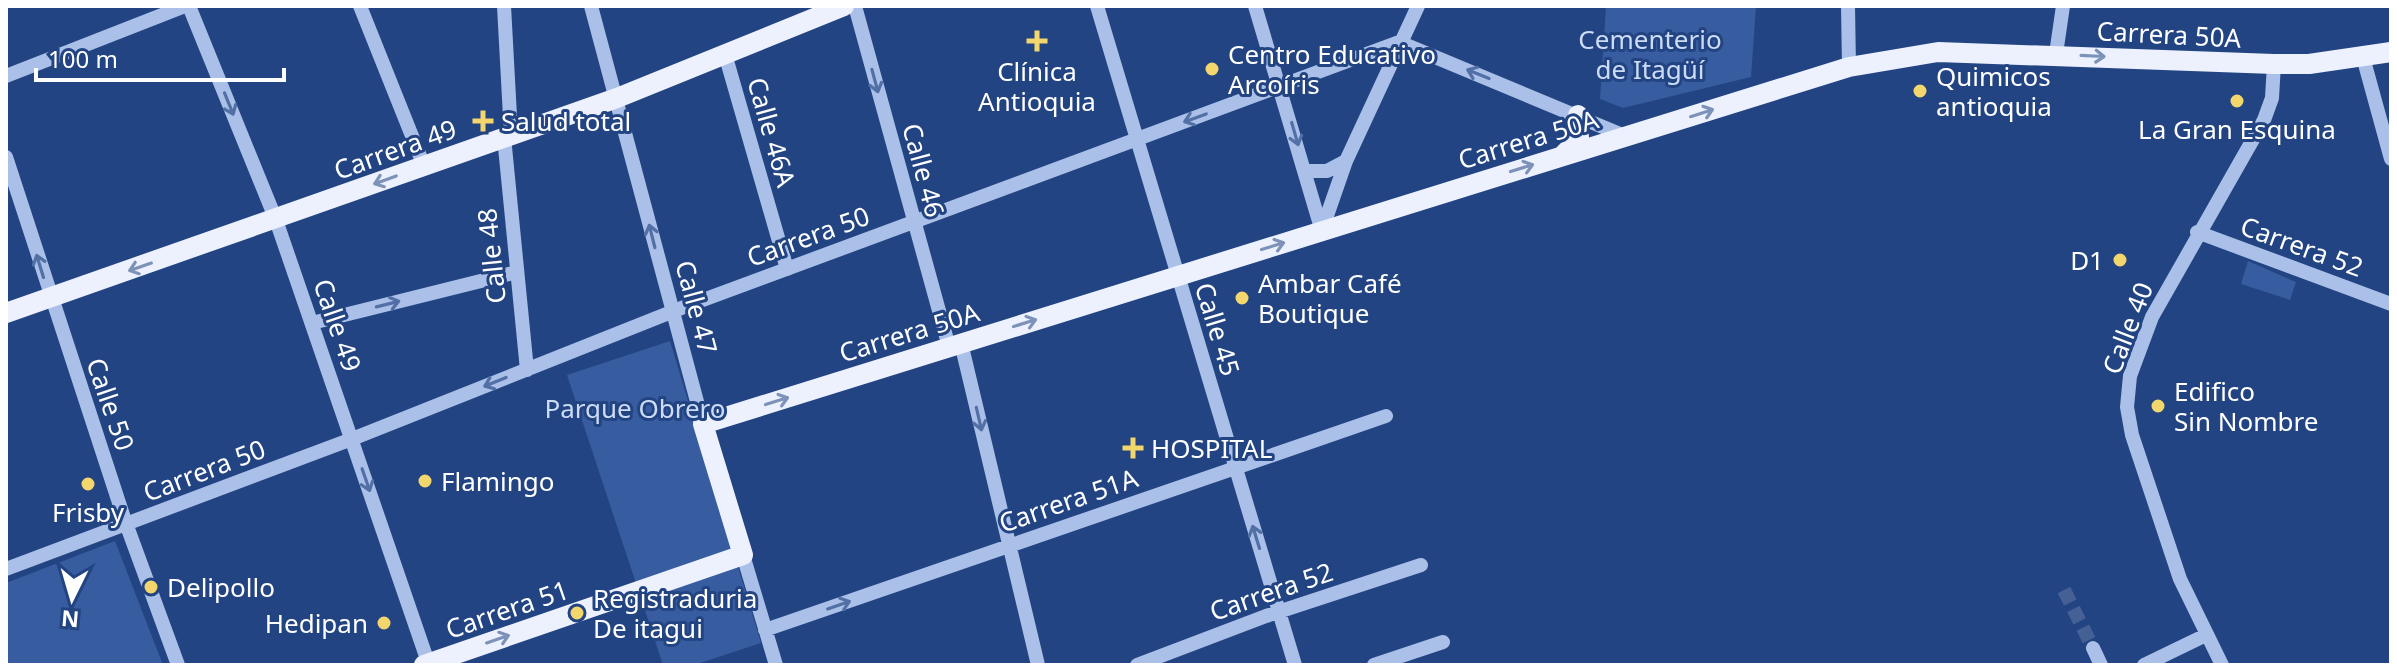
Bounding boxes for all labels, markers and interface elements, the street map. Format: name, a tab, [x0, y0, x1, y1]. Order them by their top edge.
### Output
street label: Carrera 50A	[2096, 12, 2243, 56]
park label: Cementerio de Itagüí	[1578, 21, 1722, 87]
marker: Clínica Antioquia	[1026, 30, 1048, 52]
scale bar	[36, 32, 284, 82]
place label: Centro Educativo Arcoíris	[1228, 36, 1436, 102]
text: 100 m	[48, 42, 118, 75]
one-way arrow	[2079, 49, 2106, 64]
place label: Clínica Antioquia	[978, 53, 1096, 119]
place label: Quimicos antioquia	[1936, 58, 2052, 124]
marker: Centro Educativo Arcoíris	[1203, 60, 1221, 78]
one-way arrow	[1466, 66, 1491, 80]
one-way arrow	[868, 68, 883, 94]
street label: Calle 46A	[739, 73, 805, 191]
marker: Quimicos antioquia	[1911, 82, 1929, 100]
one-way arrow	[223, 91, 238, 116]
marker: La Gran Esquina	[2228, 92, 2246, 110]
street label: Carrera 50A	[1454, 101, 1603, 177]
place label: Salud total	[501, 103, 631, 139]
one-way arrow	[1689, 105, 1714, 120]
street label: Carrera 49	[329, 110, 461, 188]
marker: Salud total	[472, 110, 494, 132]
place label: La Gran Esquina	[2138, 111, 2336, 147]
one-way arrow	[1183, 112, 1208, 126]
street label: Calle 46	[894, 119, 954, 221]
one-way arrow	[1289, 121, 1303, 146]
one-way arrow	[1508, 160, 1534, 175]
one-way arrow	[373, 174, 398, 189]
street label: Carrera 50	[742, 197, 874, 275]
street label: Calle 48	[468, 207, 514, 305]
street label: Carrera 52	[2236, 207, 2368, 285]
one-way arrow	[643, 224, 658, 250]
one-way arrow	[1261, 237, 1286, 252]
place label: D1	[2070, 242, 2104, 278]
marker: D1	[2111, 251, 2129, 269]
one-way arrow	[32, 253, 47, 279]
street label: Calle 47	[667, 256, 727, 358]
one-way arrow	[127, 260, 152, 275]
place label: Ambar Café Boutique	[1258, 265, 1402, 331]
street label: Calle 49	[305, 274, 371, 376]
street label: Calle 40	[2093, 277, 2161, 379]
street label: Calle 45	[1187, 278, 1249, 380]
marker: Ambar Café Boutique	[1233, 289, 1251, 307]
street label: Carrera 50A	[835, 294, 984, 370]
one-way arrow	[374, 296, 400, 311]
one-way arrow	[1012, 315, 1038, 330]
street label: Calle 50	[78, 353, 144, 455]
place label: Edifico Sin Nombre	[2174, 373, 2318, 439]
one-way arrow	[483, 376, 508, 391]
park label: Parque Obrero	[544, 390, 726, 426]
one-way arrow	[764, 392, 789, 407]
marker: Edifico Sin Nombre	[2149, 397, 2167, 415]
one-way arrow	[972, 406, 987, 431]
street label: Carrera 50	[138, 430, 270, 510]
place label: HOSPITAL	[1151, 430, 1272, 466]
marker: HOSPITAL	[1122, 437, 1144, 459]
street label: Carrera 51A	[994, 459, 1143, 541]
place label: Flamingo	[441, 463, 555, 499]
one-way arrow	[360, 467, 375, 492]
marker: Flamingo	[416, 472, 434, 490]
marker: Frisby	[79, 475, 97, 493]
place label: Frisby	[52, 494, 125, 530]
one-way arrow	[1248, 525, 1263, 550]
street label: Carrera 52	[1205, 553, 1337, 629]
north arrow	[32, 559, 112, 639]
place label: Delipollo	[167, 569, 275, 605]
street label: Carrera 51	[441, 571, 573, 647]
marker: Delipollo	[142, 578, 160, 596]
place label: Registraduria De itagui	[593, 580, 757, 646]
one-way arrow	[826, 596, 851, 611]
text: N	[60, 604, 80, 636]
marker: Registraduria De itagui	[568, 604, 586, 622]
place label: Hedipan	[265, 605, 368, 641]
marker: Hedipan	[375, 614, 393, 632]
one-way arrow	[485, 631, 510, 646]

